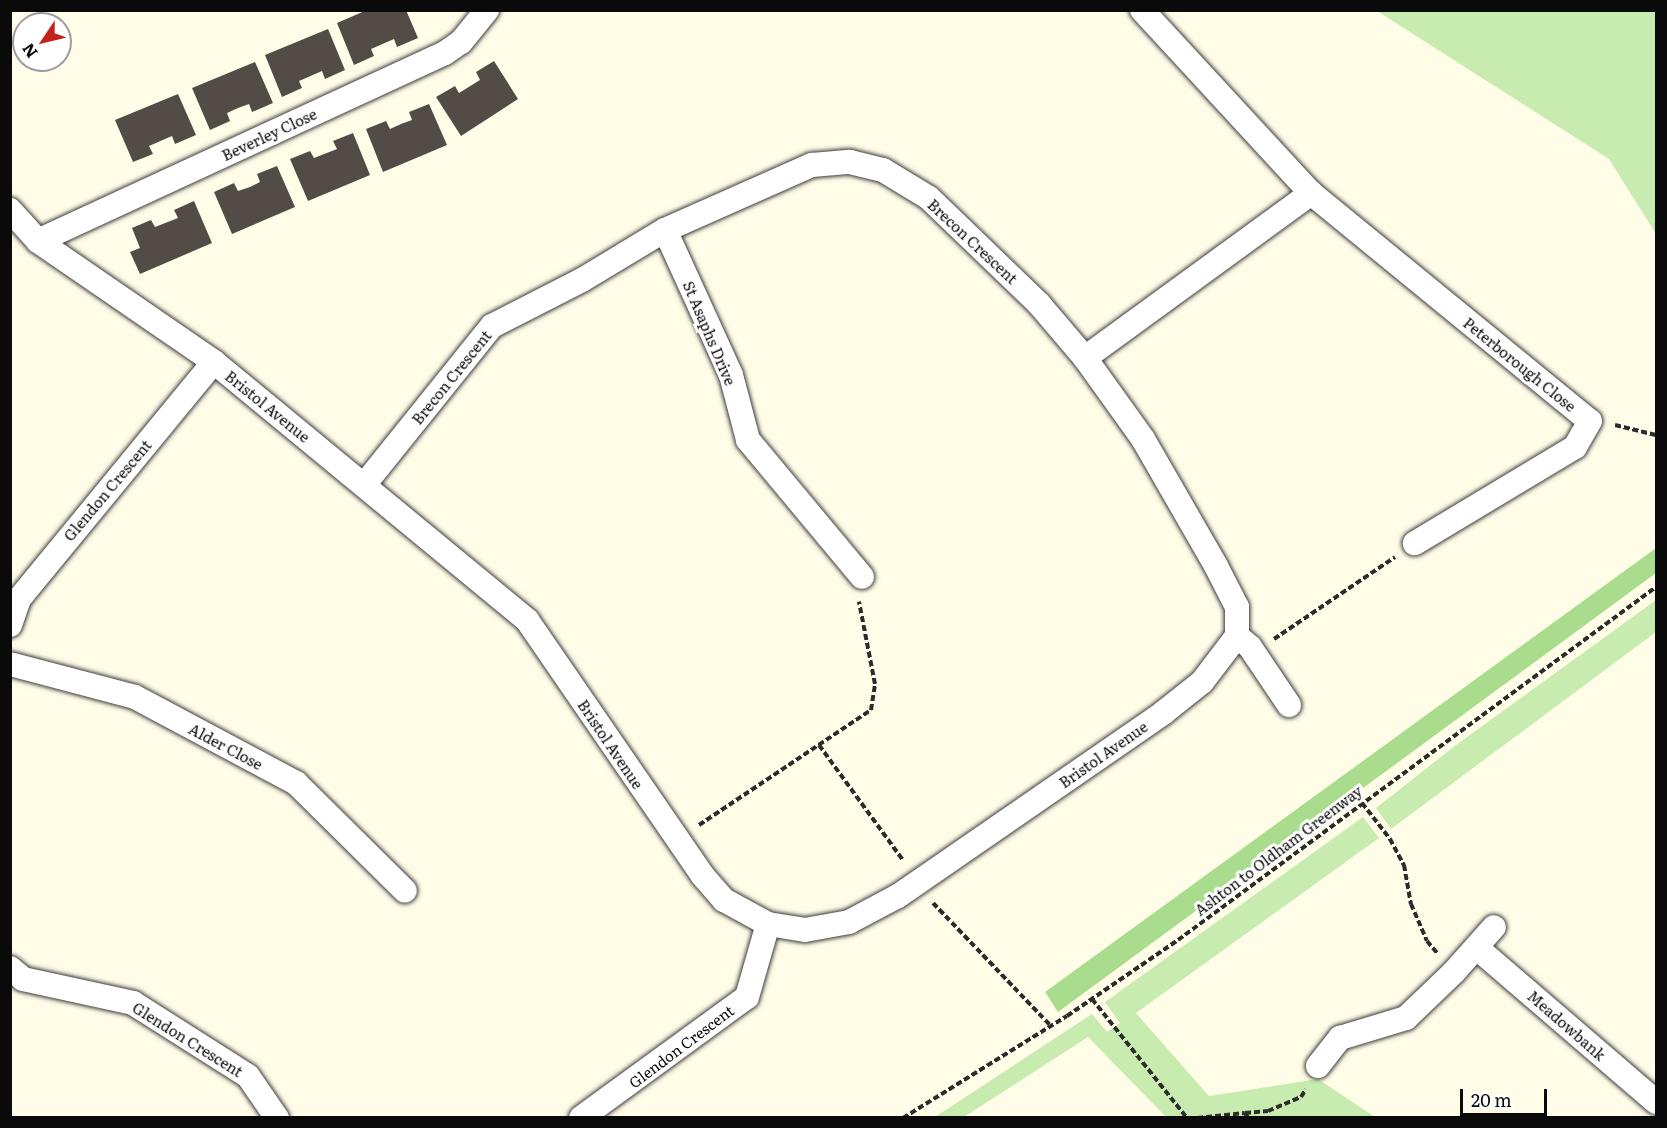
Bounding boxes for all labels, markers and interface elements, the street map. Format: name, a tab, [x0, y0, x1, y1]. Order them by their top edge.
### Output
north arrow	[12, 12, 72, 72]
text: N	[15, 39, 43, 64]
street label: Beverley Close	[219, 104, 319, 164]
street label: Brecon Crescent	[924, 195, 1022, 287]
street label: St Asaphs Drive	[680, 278, 740, 388]
street label: Peterborough Close	[1460, 313, 1580, 415]
street label: Brecon Crescent	[408, 326, 494, 428]
street label: Bristol Avenue	[222, 366, 314, 446]
street label: Glendon Crescent	[59, 436, 155, 544]
street label: Bristol Avenue	[574, 696, 648, 792]
street label: Bristol Avenue	[1055, 717, 1151, 791]
street label: Alder Close	[186, 719, 266, 773]
street label: Ashton to Oldham Greenway	[1191, 781, 1365, 919]
street label: Meadowbank	[1524, 986, 1610, 1064]
street label: Glendon Crescent	[130, 998, 246, 1080]
street label: Glendon Crescent	[625, 1001, 737, 1091]
scale bar	[1463, 1077, 1550, 1115]
text: 20 m	[1471, 1086, 1512, 1113]

